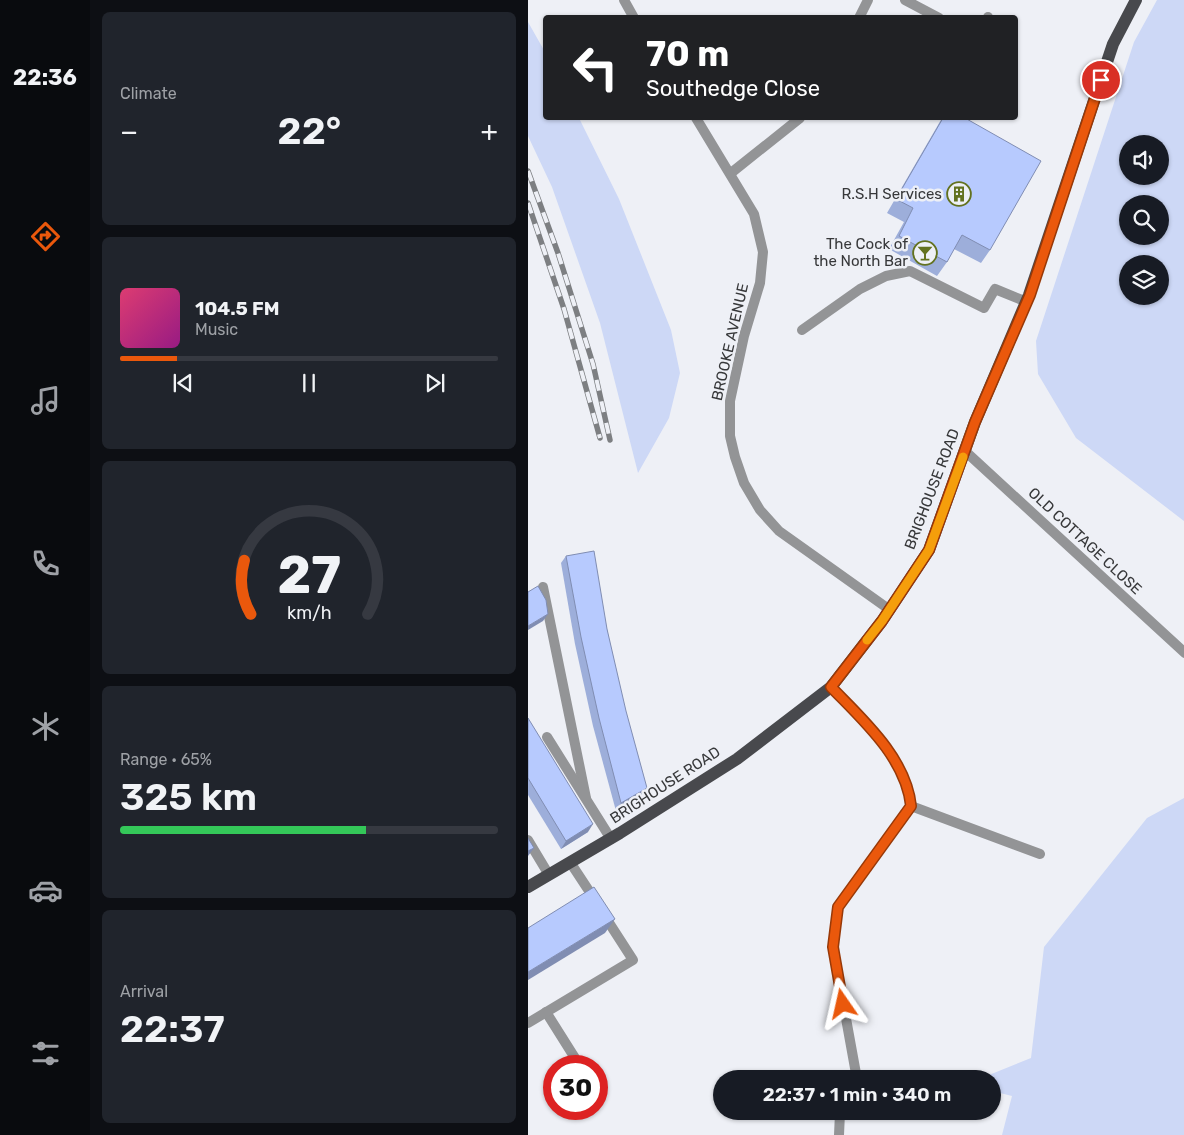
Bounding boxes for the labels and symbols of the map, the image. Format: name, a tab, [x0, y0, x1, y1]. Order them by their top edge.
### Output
pin	[1080, 59, 1122, 101]
building icon: R.S.H Services	[946, 181, 972, 207]
place label: R.S.H Services	[841, 185, 942, 203]
place label: The Cock of the North Bar	[814, 235, 908, 270]
bar icon: The Cock of the North Bar	[912, 240, 938, 266]
street label: BROOKE AVENUE	[708, 282, 752, 402]
street label: BRIGHOUSE ROAD	[901, 426, 963, 552]
street label: OLD COTTAGE CLOSE	[1025, 484, 1145, 598]
street label: BRIGHOUSE ROAD	[607, 743, 723, 827]
position arrow	[816, 977, 868, 1029]
speed limit sign: 30	[543, 1055, 608, 1120]

